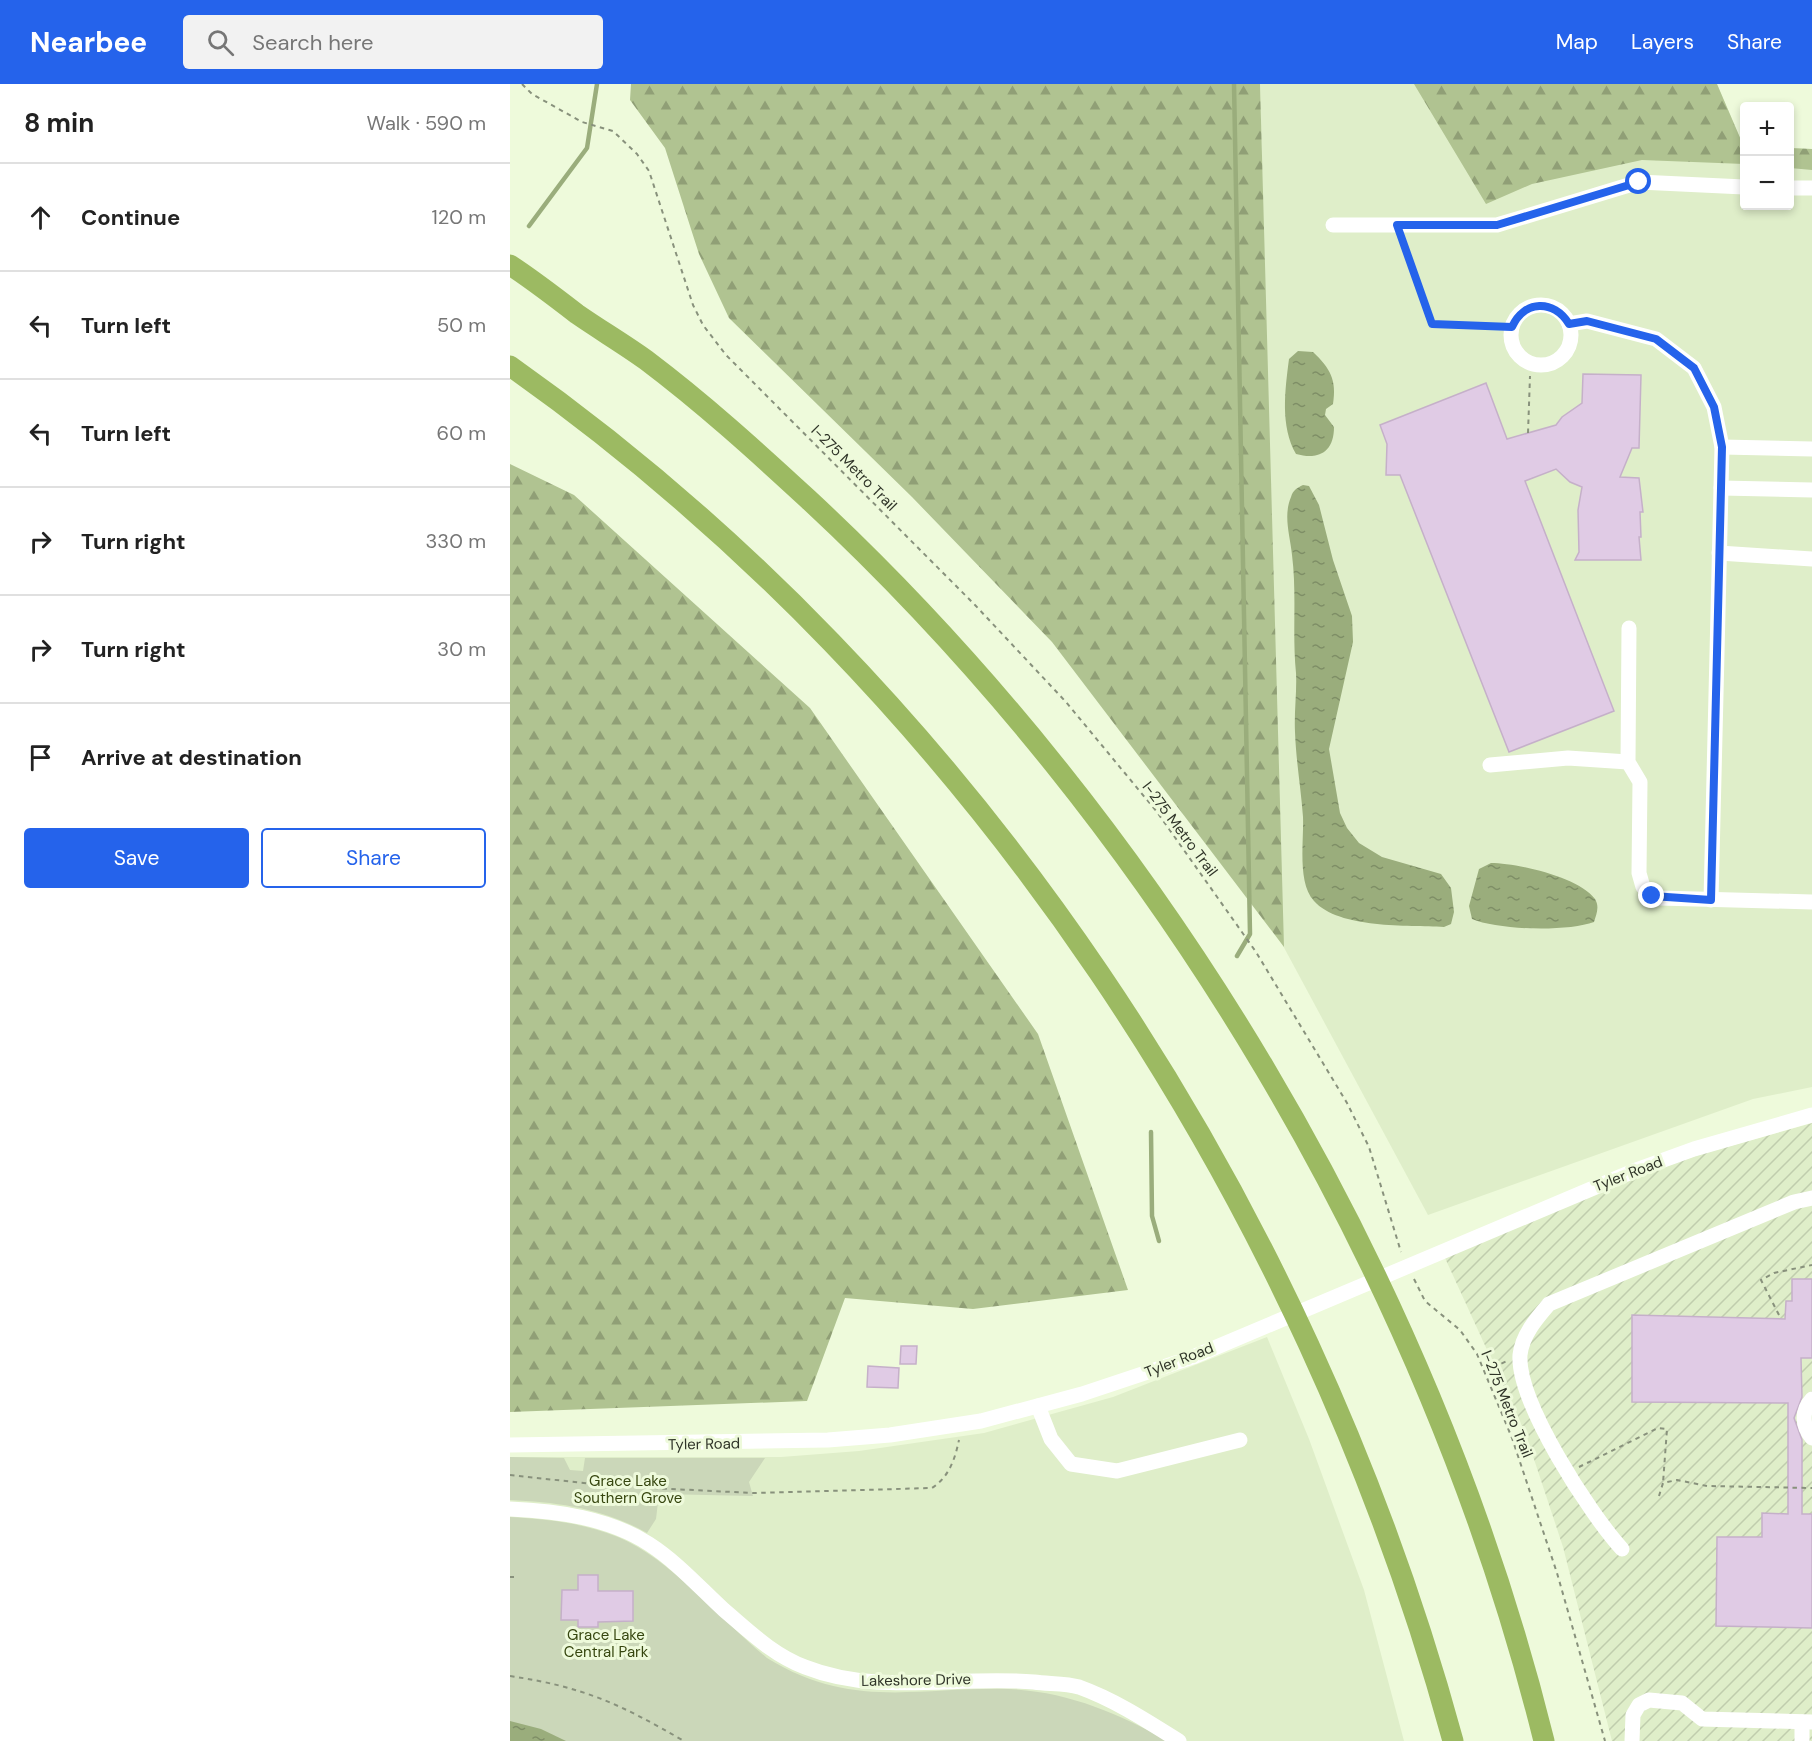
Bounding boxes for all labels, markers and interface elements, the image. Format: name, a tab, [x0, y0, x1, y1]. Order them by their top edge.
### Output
search box	[183, 15, 603, 69]
text: Nearbee	[30, 24, 147, 61]
icon: search	[204, 26, 237, 59]
text: Search here	[252, 28, 374, 57]
text: Map	[1556, 28, 1598, 56]
text: Layers	[1631, 28, 1694, 56]
text: Share	[1727, 28, 1782, 56]
map controls	[1740, 102, 1794, 210]
button: +	[1740, 102, 1794, 156]
text: 8 min	[24, 106, 94, 140]
text: Walk · 590 m	[367, 110, 486, 136]
button: −	[1740, 156, 1794, 210]
route start	[1625, 168, 1651, 194]
icon: ahead	[24, 201, 57, 234]
text: Continue	[81, 203, 180, 232]
text: 120 m	[432, 204, 486, 230]
icon: left	[24, 309, 57, 342]
text: Turn left	[81, 311, 171, 340]
text: 50 m	[437, 312, 486, 338]
icon: left	[24, 417, 57, 450]
text: Turn left	[81, 419, 171, 448]
text: 60 m	[437, 420, 486, 446]
street label: I-275 Metro Trail	[807, 421, 901, 515]
icon: right	[24, 525, 57, 558]
text: Turn right	[81, 527, 186, 556]
text: 330 m	[426, 528, 486, 554]
icon: right	[24, 633, 57, 666]
text: Turn right	[81, 635, 186, 664]
text: 30 m	[437, 636, 486, 662]
icon: arrive	[24, 741, 57, 774]
text: Arrive at destination	[81, 743, 302, 772]
street label: I-275 Metro Trail	[1138, 778, 1222, 880]
button: Save	[24, 828, 249, 888]
button: Share	[261, 828, 486, 888]
route end	[1638, 882, 1664, 908]
street label: Tyler Road	[1591, 1152, 1665, 1196]
street label: Tyler Road	[1142, 1338, 1216, 1382]
street label: I-275 Metro Trail	[1476, 1347, 1538, 1461]
street label: Tyler Road	[668, 1433, 740, 1455]
park label: Grace Lake Southern Grove	[574, 1471, 682, 1508]
park label: Grace Lake Central Park	[564, 1625, 649, 1662]
street label: Lakeshore Drive	[861, 1669, 971, 1691]

